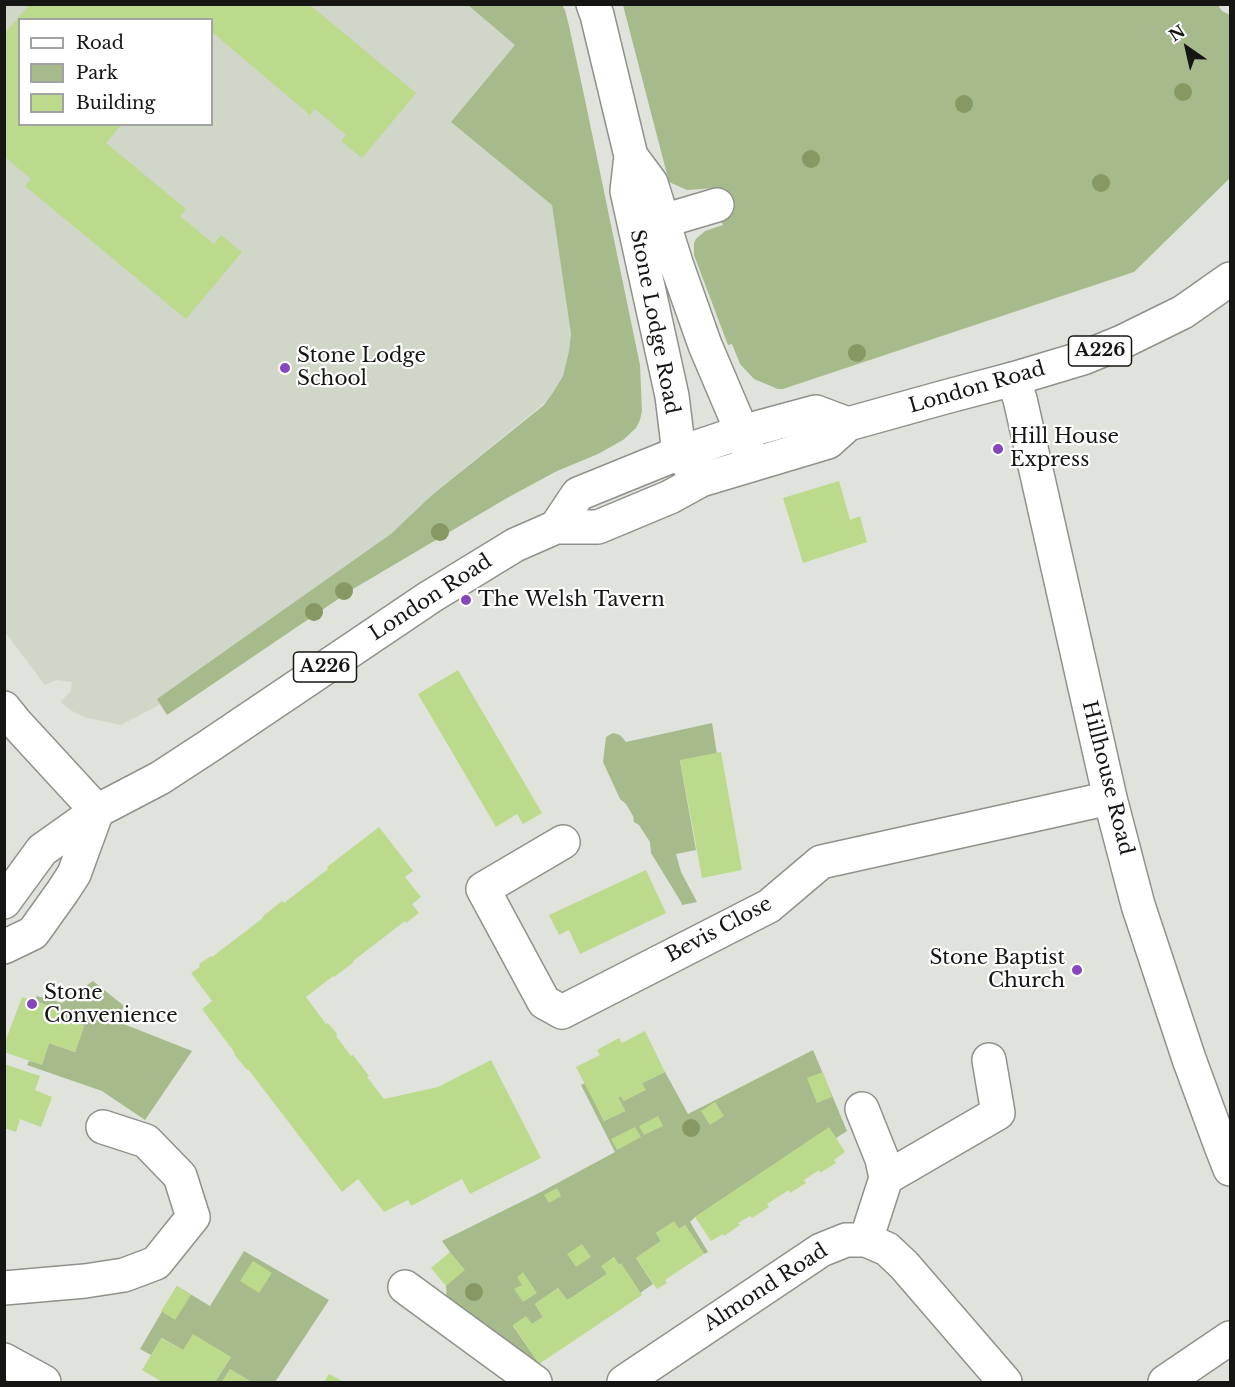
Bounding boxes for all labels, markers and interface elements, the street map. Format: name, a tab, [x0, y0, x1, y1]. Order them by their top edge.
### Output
legend	[18, 18, 213, 126]
north arrow	[1157, 18, 1217, 78]
text: N	[1165, 21, 1189, 46]
text: Road	[76, 32, 124, 54]
text: Park	[76, 62, 118, 84]
text: Building	[76, 92, 155, 114]
street label: Stone Lodge Road	[624, 228, 684, 416]
road number: A226	[1068, 336, 1132, 366]
place label: Stone Lodge School	[297, 344, 426, 391]
street label: London Road	[906, 357, 1048, 419]
marker: Stone Lodge School	[278, 361, 292, 375]
place label: Hill House Express	[1010, 425, 1119, 472]
marker: Hill House Express	[991, 442, 1005, 456]
street label: London Road	[365, 550, 497, 646]
place label: The Welsh Tavern	[478, 588, 665, 612]
marker: The Welsh Tavern	[459, 593, 473, 607]
road number: A226	[294, 652, 356, 682]
street label: Hillhouse Road	[1076, 698, 1138, 858]
street label: Bevis Close	[662, 892, 776, 968]
place label: Stone Baptist Church	[930, 946, 1065, 993]
marker: Stone Baptist Church	[1070, 963, 1084, 977]
place label: Stone Convenience	[44, 981, 178, 1028]
marker: Stone Convenience	[25, 997, 39, 1011]
street label: Almond Road	[700, 1239, 832, 1337]

